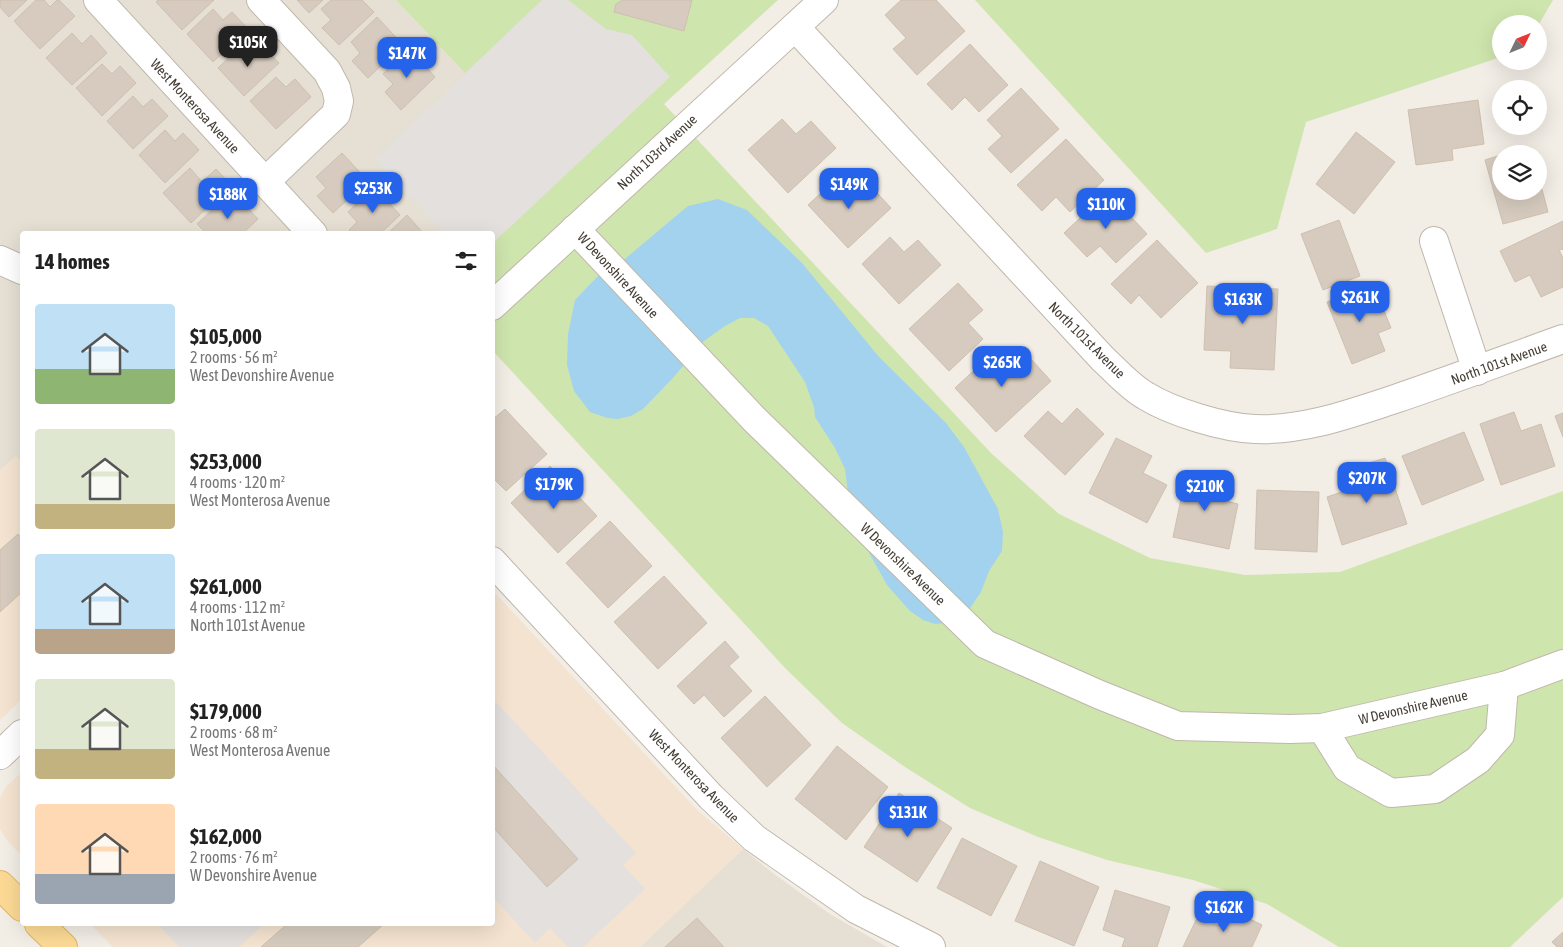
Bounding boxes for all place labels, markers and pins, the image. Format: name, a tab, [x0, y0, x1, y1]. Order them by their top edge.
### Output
pin: $105K	[213, 26, 283, 68]
pin: $147K	[372, 36, 442, 79]
pin: $149K	[814, 168, 884, 210]
pin: $253K	[338, 172, 408, 214]
pin: $188K	[193, 178, 263, 220]
pin: $110K	[1071, 188, 1141, 230]
pin: $261K	[1325, 280, 1395, 323]
pin: $163K	[1208, 282, 1278, 325]
pin: $265K	[967, 346, 1037, 388]
pin: $207K	[1332, 462, 1402, 504]
pin: $179K	[519, 468, 589, 510]
pin: $210K	[1170, 470, 1240, 512]
pin: $131K	[873, 796, 943, 838]
pin: $162K	[1189, 890, 1259, 933]

